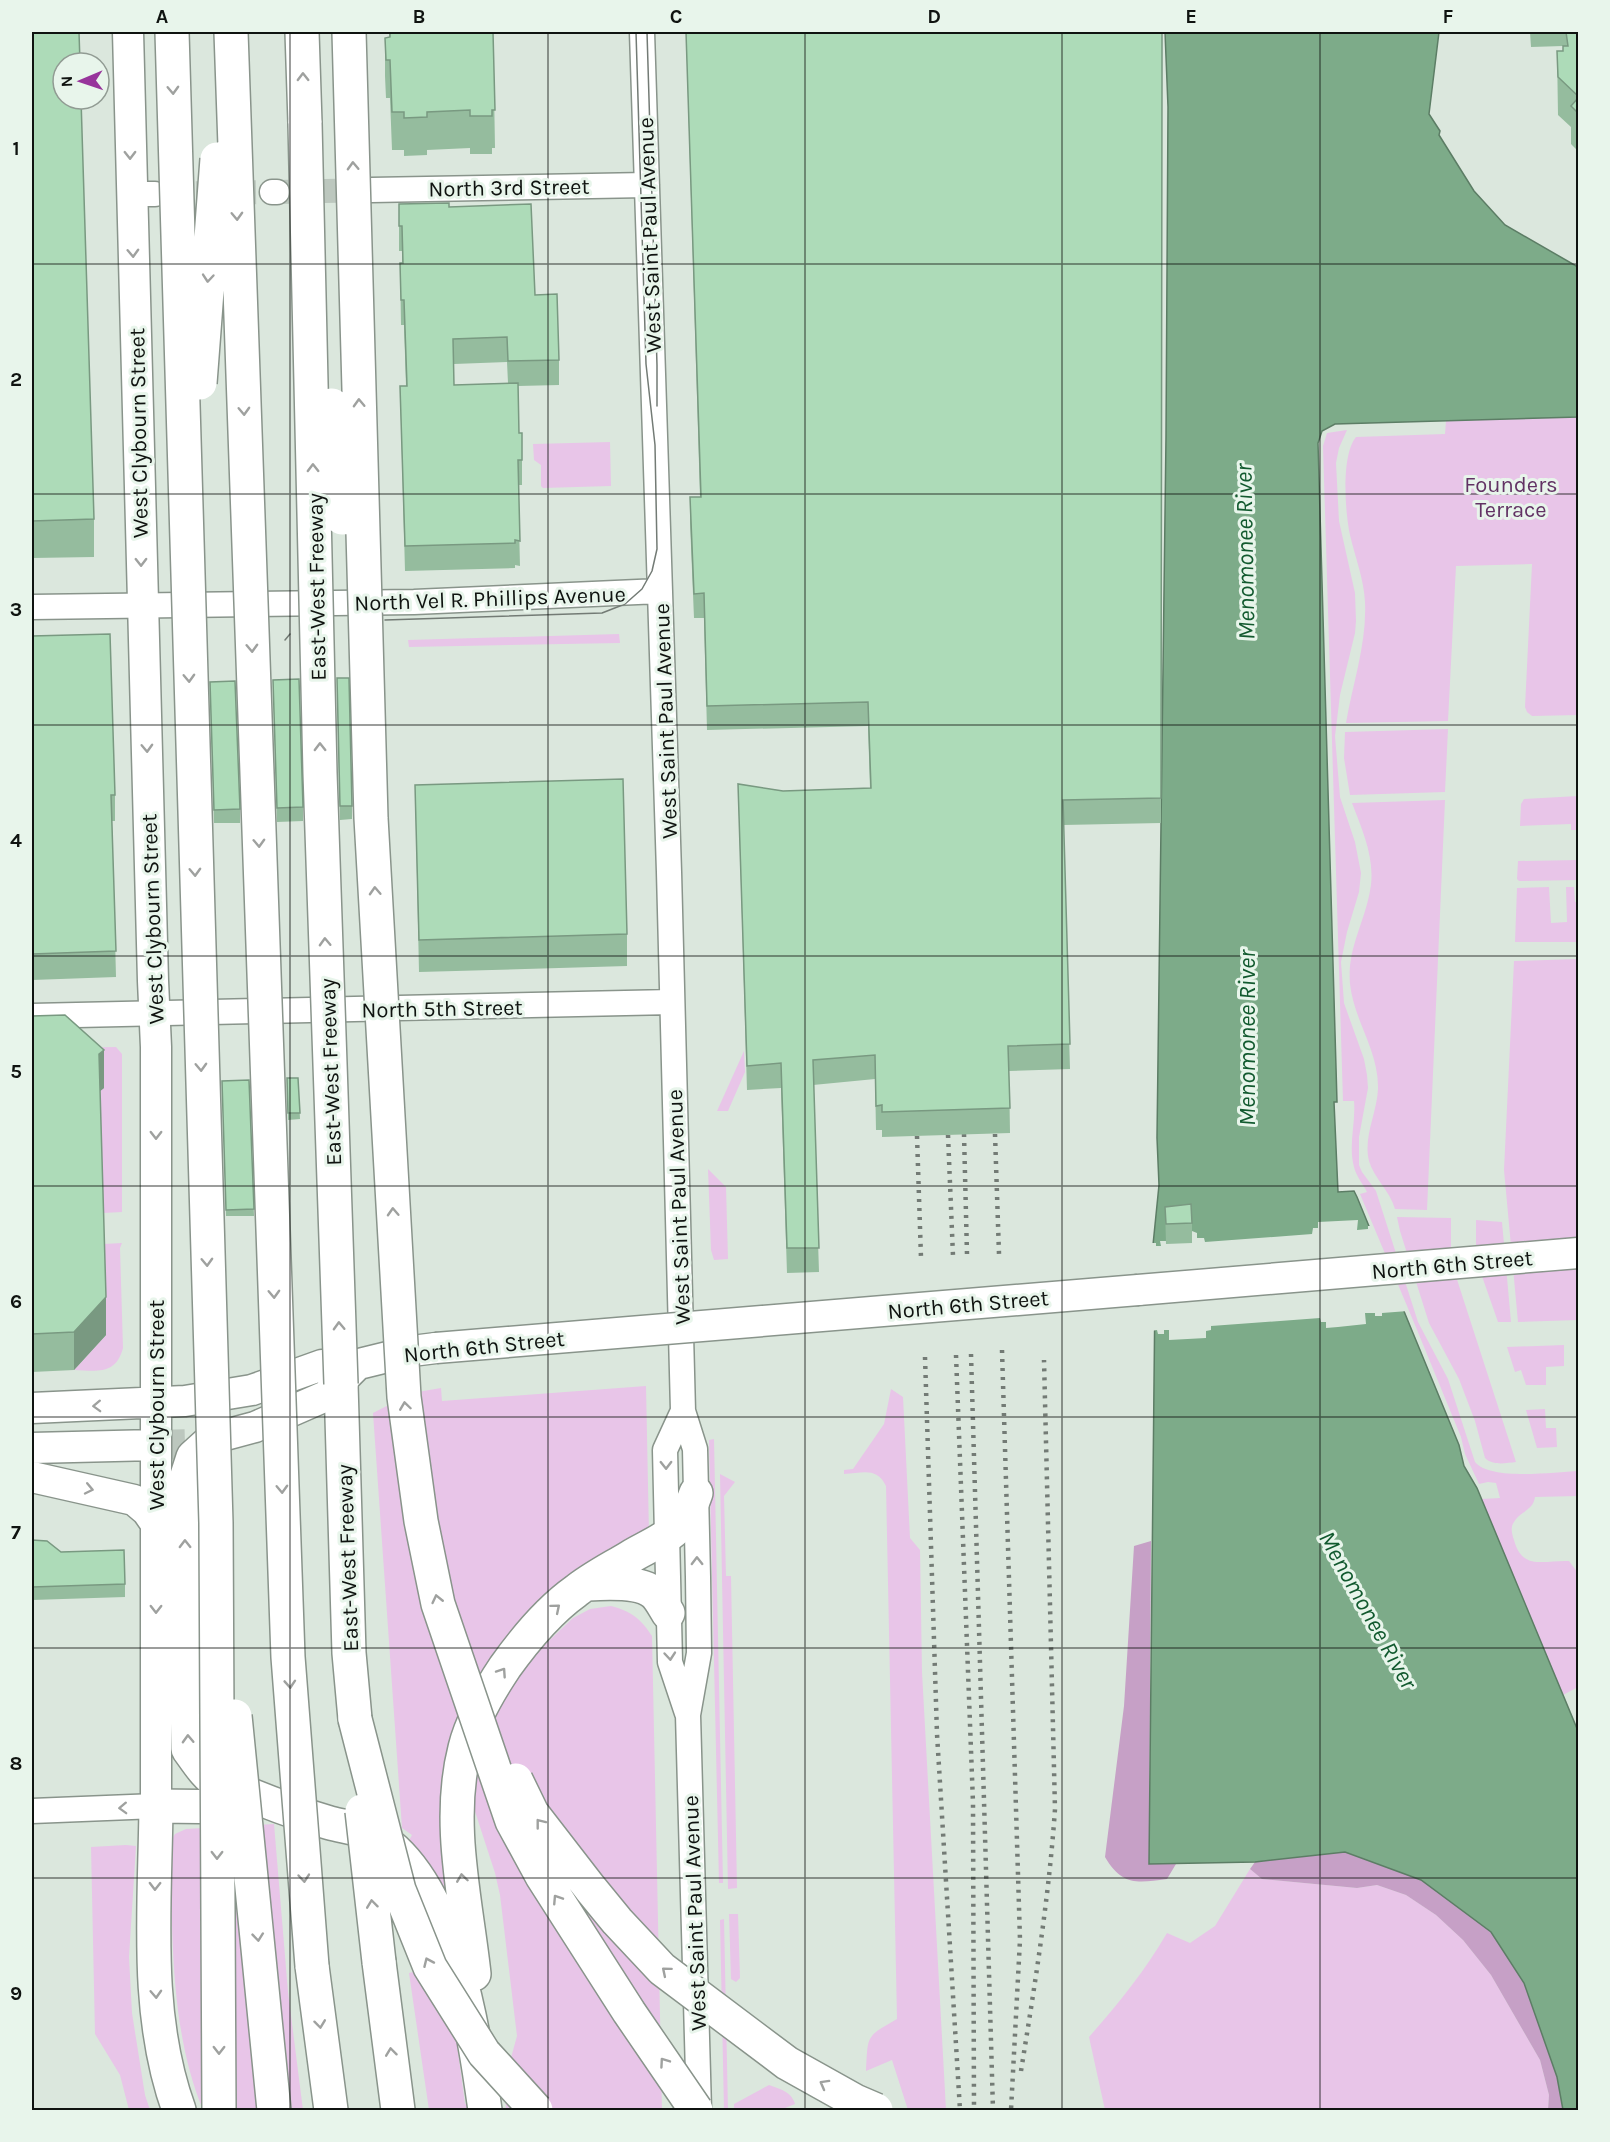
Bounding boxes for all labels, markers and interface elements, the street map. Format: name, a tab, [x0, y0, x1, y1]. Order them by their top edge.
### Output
text: A	[156, 5, 169, 28]
text: B	[413, 5, 425, 28]
text: C	[670, 5, 682, 28]
text: D	[927, 5, 941, 28]
text: E	[1185, 5, 1197, 28]
text: F	[1443, 5, 1454, 28]
north arrow	[51, 51, 111, 111]
one-way arrow	[297, 73, 310, 82]
text: N	[57, 75, 76, 88]
one-way arrow	[167, 85, 180, 94]
street label: West Saint Paul Avenue	[633, 117, 667, 353]
text: 1	[12, 137, 20, 160]
one-way arrow	[124, 150, 137, 159]
one-way arrow	[346, 162, 359, 171]
street label: North 3rd Street	[428, 174, 590, 202]
one-way arrow	[231, 211, 244, 220]
one-way arrow	[127, 248, 140, 257]
one-way arrow	[202, 274, 215, 283]
street label: West Clybourn Street	[124, 328, 154, 538]
text: 2	[10, 368, 22, 391]
one-way arrow	[353, 399, 366, 408]
one-way arrow	[238, 406, 250, 415]
water label: Menomonee River	[1229, 463, 1261, 640]
one-way arrow	[307, 464, 319, 473]
park label: Founders Terrace	[1464, 472, 1558, 523]
street label: East-West Freeway	[302, 493, 332, 681]
one-way arrow	[135, 557, 148, 566]
street label: North Vel R. Phillips Avenue	[354, 581, 626, 617]
text: 3	[10, 598, 22, 621]
street label: West Saint Paul Avenue	[649, 603, 683, 839]
one-way arrow	[246, 643, 258, 652]
one-way arrow	[183, 673, 196, 682]
one-way arrow	[314, 743, 326, 752]
one-way arrow	[140, 744, 153, 753]
street label: West Clybourn Street	[136, 813, 170, 1025]
text: 4	[10, 829, 22, 852]
one-way arrow	[252, 838, 265, 847]
one-way arrow	[189, 868, 202, 877]
one-way arrow	[368, 887, 381, 896]
one-way arrow	[319, 938, 332, 947]
water label: Menomonee River	[1233, 949, 1261, 1126]
street label: East-West Freeway	[315, 978, 347, 1166]
street label: North 5th Street	[361, 995, 523, 1023]
text: 5	[10, 1060, 22, 1083]
one-way arrow	[195, 1063, 207, 1072]
street label: West Saint Paul Avenue	[662, 1089, 696, 1325]
one-way arrow	[150, 1131, 162, 1140]
one-way arrow	[386, 1207, 399, 1216]
street label: North 6th Street	[1370, 1245, 1534, 1285]
one-way arrow	[200, 1258, 213, 1267]
street label: North 6th Street	[886, 1285, 1050, 1325]
one-way arrow	[268, 1289, 281, 1298]
text: 6	[10, 1290, 22, 1313]
street label: West Clybourn Street	[144, 1300, 170, 1510]
one-way arrow	[332, 1321, 345, 1330]
street label: North 6th Street	[402, 1326, 566, 1368]
one-way arrow	[93, 1399, 102, 1412]
one-way arrow	[400, 1402, 412, 1411]
one-way arrow	[659, 1461, 672, 1470]
street label: East-West Freeway	[332, 1464, 364, 1652]
one-way arrow	[83, 1482, 93, 1495]
one-way arrow	[275, 1484, 288, 1493]
text: 7	[11, 1521, 21, 1544]
water label: Menomonee River	[1313, 1526, 1423, 1695]
one-way arrow	[178, 1540, 191, 1549]
one-way arrow	[691, 1556, 704, 1565]
one-way arrow	[432, 1594, 445, 1604]
one-way arrow	[150, 1605, 162, 1614]
one-way arrow	[549, 1605, 560, 1616]
one-way arrow	[663, 1652, 676, 1661]
one-way arrow	[495, 1668, 506, 1679]
one-way arrow	[283, 1679, 296, 1688]
one-way arrow	[182, 1735, 195, 1744]
text: 8	[10, 1752, 22, 1775]
street label: West Saint Paul Avenue	[678, 1795, 712, 2031]
one-way arrow	[118, 1801, 127, 1814]
one-way arrow	[536, 1818, 547, 1829]
one-way arrow	[211, 1850, 224, 1859]
one-way arrow	[456, 1873, 468, 1883]
one-way arrow	[298, 1874, 311, 1883]
one-way arrow	[149, 1881, 161, 1890]
one-way arrow	[552, 1895, 564, 1905]
one-way arrow	[366, 1900, 379, 1909]
one-way arrow	[251, 1932, 264, 1941]
one-way arrow	[424, 1957, 436, 1968]
one-way arrow	[662, 1967, 673, 1978]
text: 9	[10, 1982, 22, 2005]
one-way arrow	[150, 1990, 163, 1999]
one-way arrow	[313, 2020, 325, 2029]
one-way arrow	[212, 2045, 225, 2054]
one-way arrow	[385, 2048, 397, 2057]
one-way arrow	[660, 2058, 671, 2069]
one-way arrow	[820, 2080, 830, 2091]

